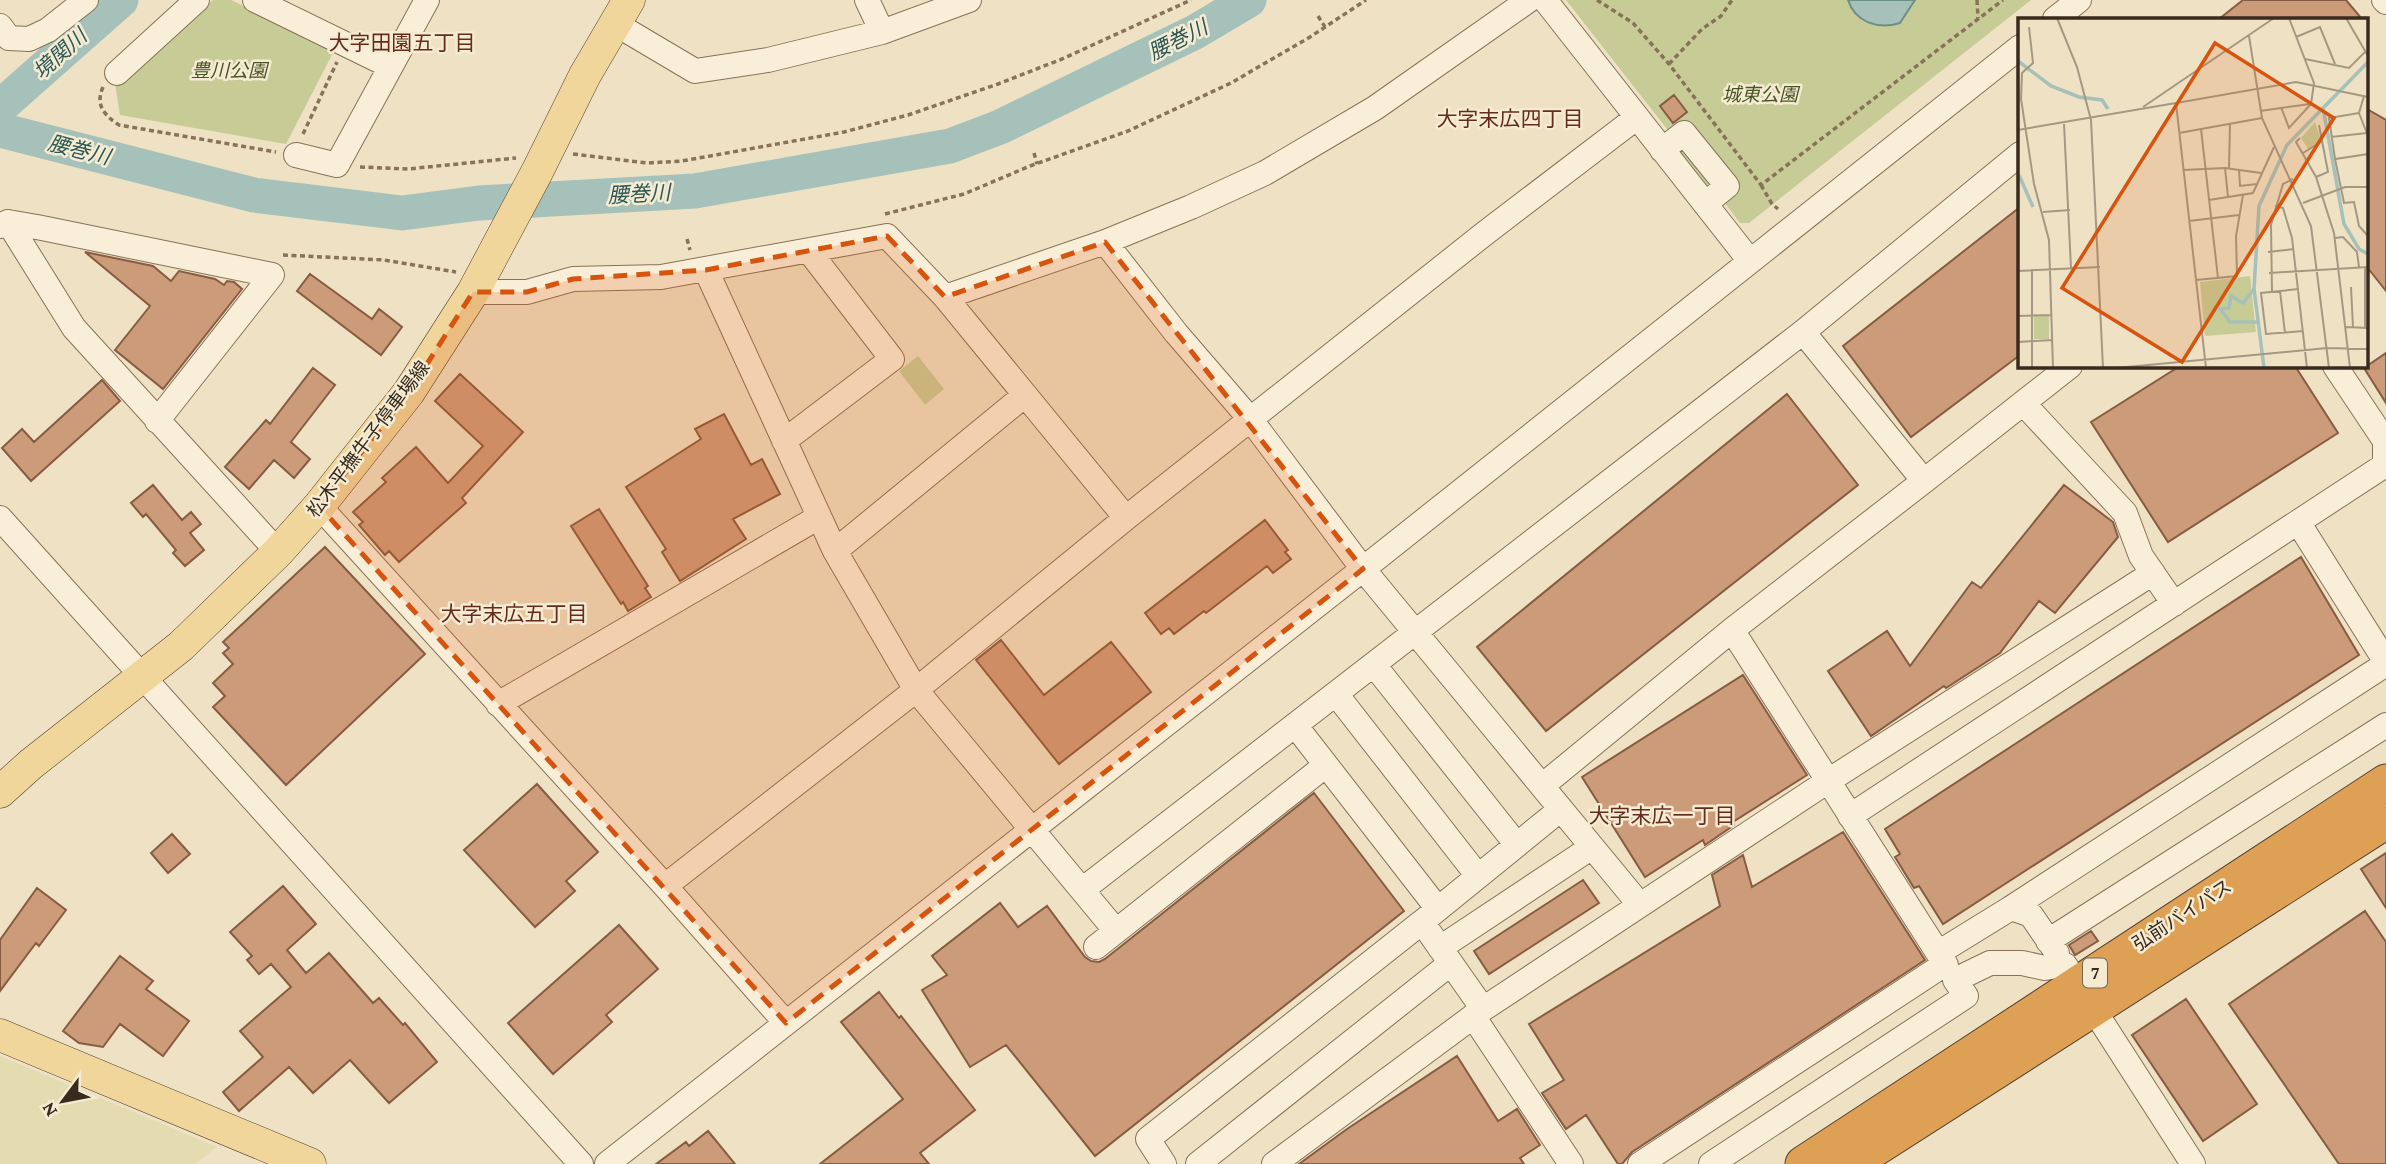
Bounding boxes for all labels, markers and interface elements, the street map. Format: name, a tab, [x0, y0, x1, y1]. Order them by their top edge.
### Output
water label: 腰巻川	[1144, 14, 1213, 65]
inset map	[2018, 18, 2368, 368]
water label: 境関川	[29, 23, 93, 84]
district label: 大字田園五丁目	[329, 31, 476, 55]
park label: 豊川公園	[191, 60, 270, 81]
park label: 城東公園	[1722, 84, 1801, 105]
district label: 大字末広四丁目	[1437, 107, 1584, 131]
water label: 腰巻川	[46, 131, 114, 170]
water label: 腰巻川	[607, 180, 673, 208]
street label: 松木平撫牛子停車場線	[302, 357, 434, 521]
district label: 大字末広五丁目	[441, 602, 588, 626]
district label: 大字末広一丁目	[1589, 804, 1736, 828]
street label: 弘前バイパス	[2129, 875, 2235, 955]
road number: 7	[2083, 958, 2107, 988]
north arrow	[28, 1066, 98, 1136]
text: N	[37, 1099, 61, 1121]

